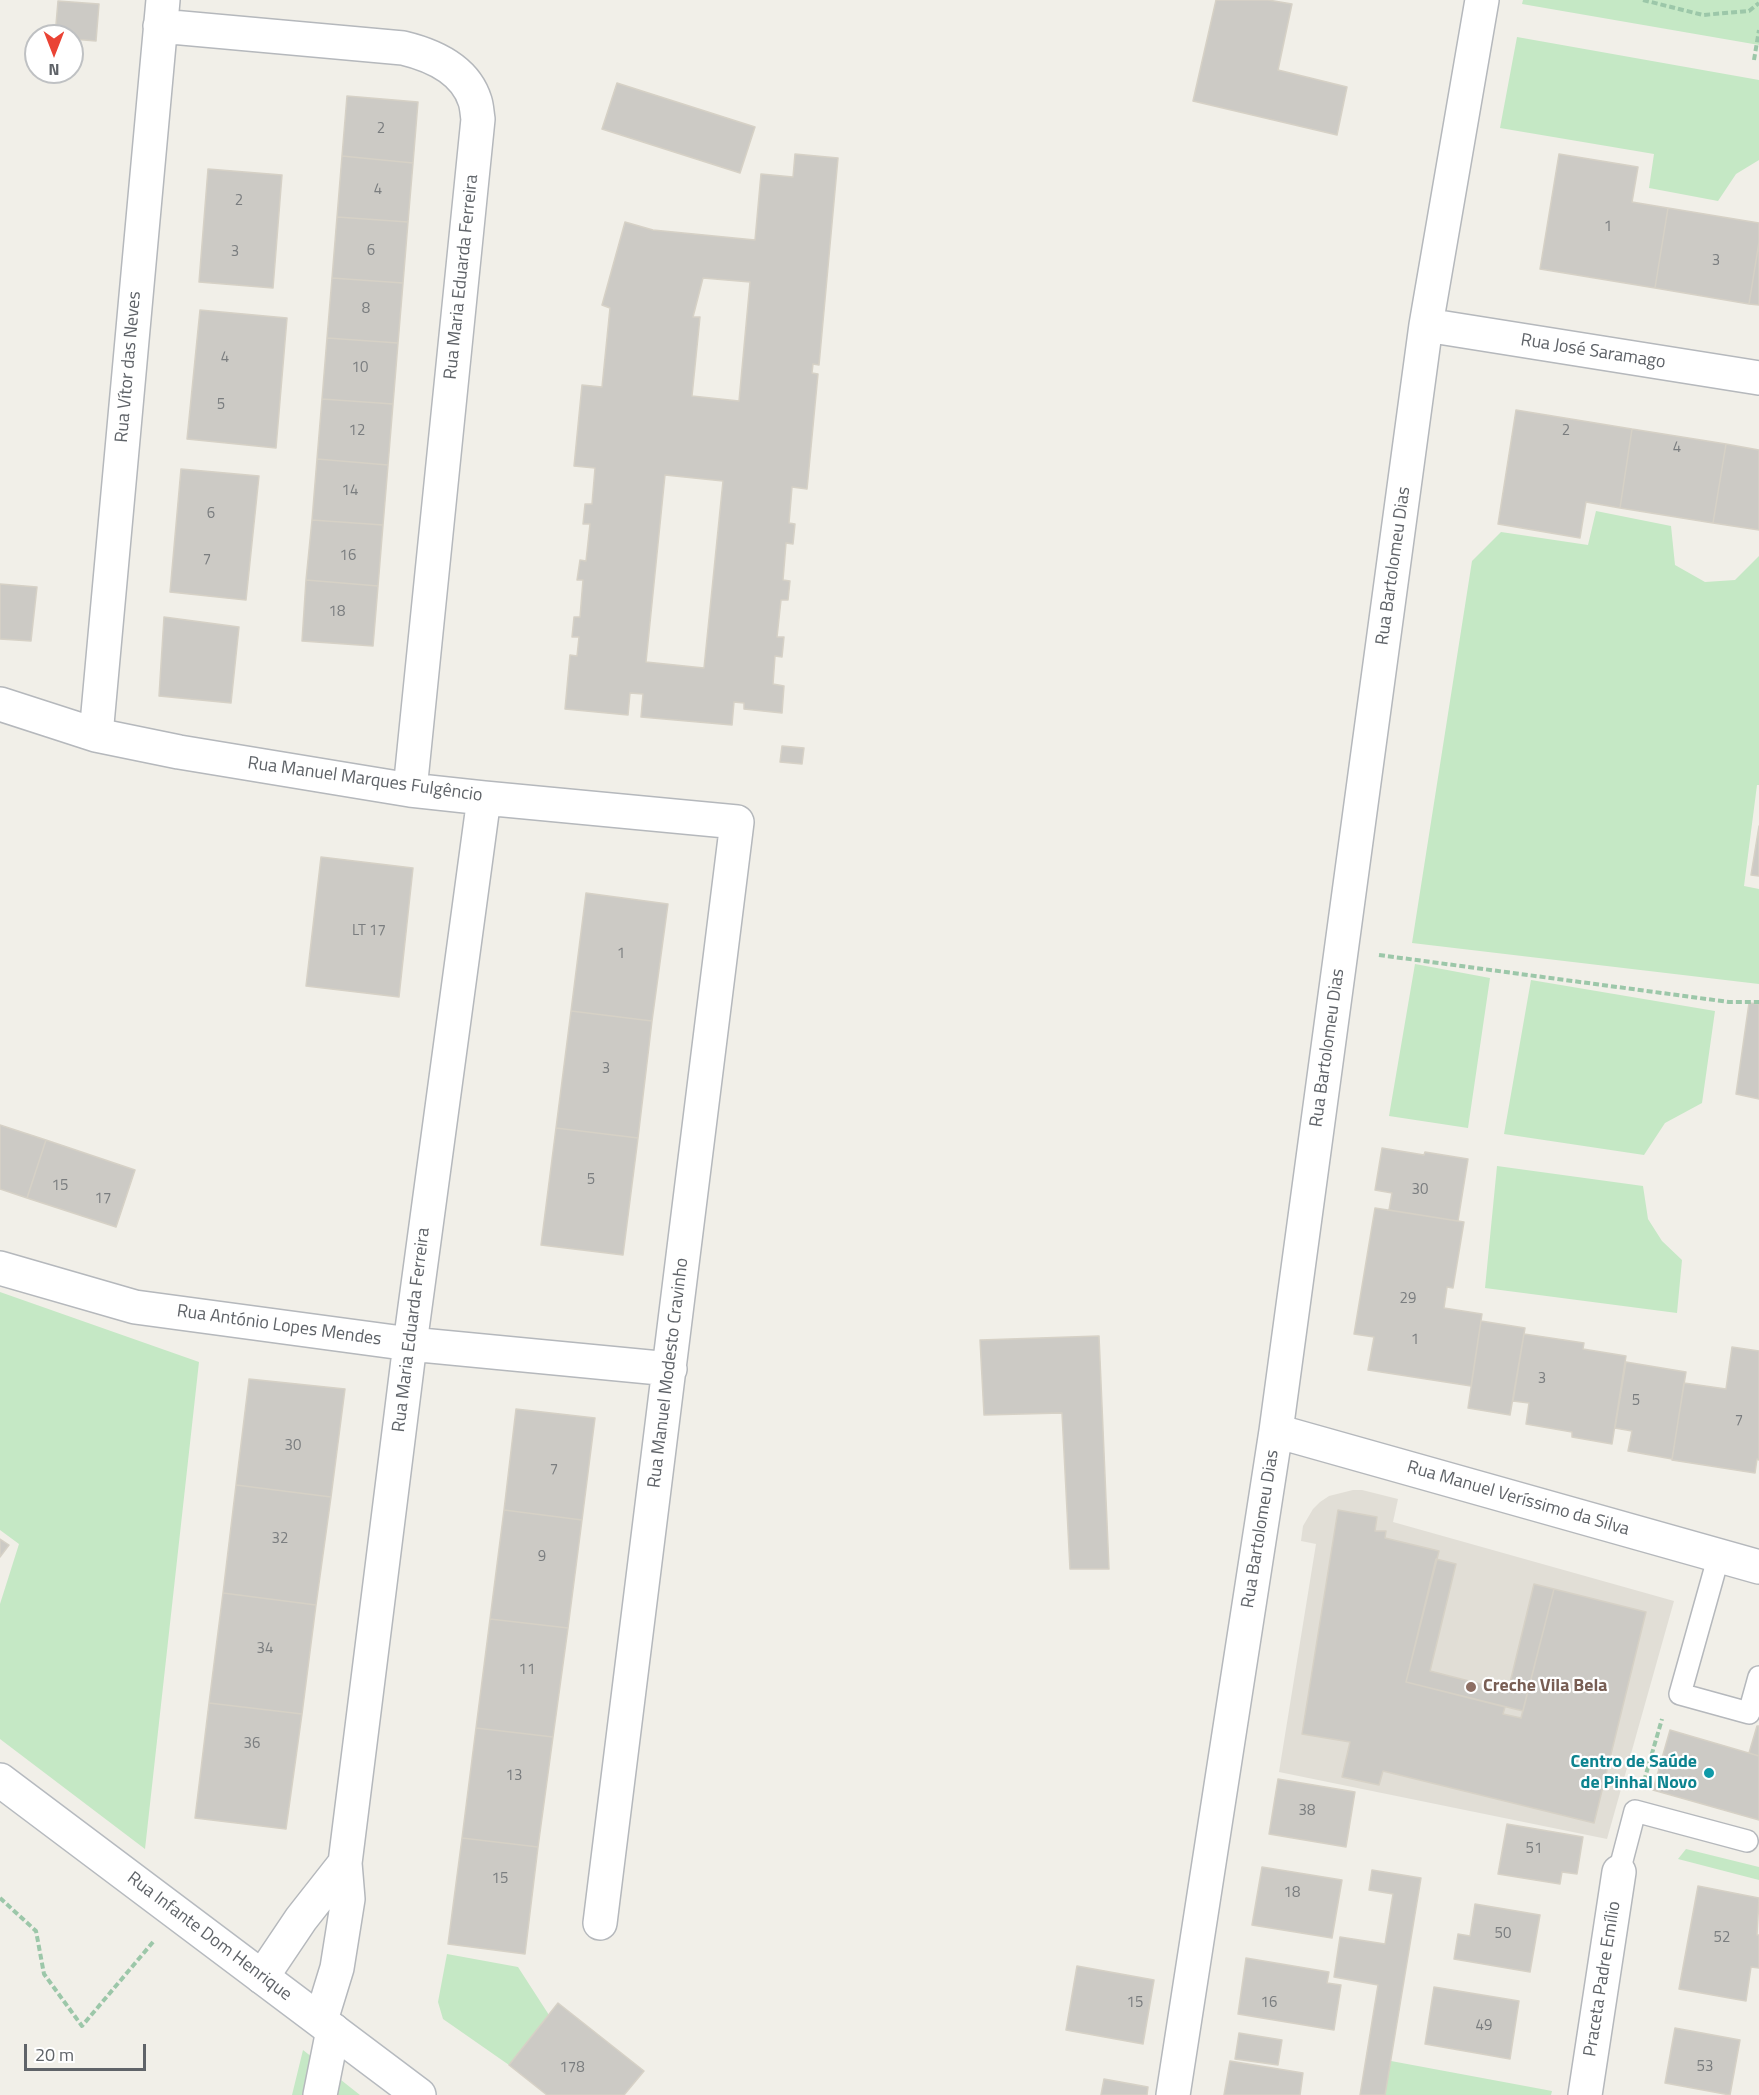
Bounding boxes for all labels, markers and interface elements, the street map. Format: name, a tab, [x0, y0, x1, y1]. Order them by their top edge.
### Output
north arrow	[24, 24, 84, 84]
text: N	[48, 58, 60, 82]
house number: 2	[377, 120, 385, 138]
street label: Rua Maria Eduarda Ferreira	[440, 173, 484, 381]
house number: 4	[374, 181, 382, 199]
house number: 2	[235, 192, 243, 210]
house number: 1	[1604, 218, 1612, 236]
house number: 6	[367, 242, 375, 260]
house number: 3	[231, 243, 239, 261]
house number: 3	[1712, 252, 1720, 270]
street label: Rua Vítor das Neves	[112, 290, 146, 444]
house number: 8	[362, 300, 370, 318]
street label: Rua José Saramago	[1519, 330, 1667, 374]
house number: 4	[221, 349, 229, 367]
house number: 10	[352, 359, 368, 377]
house number: 5	[217, 396, 225, 414]
house number: 12	[349, 422, 365, 440]
house number: 2	[1562, 422, 1570, 440]
house number: 4	[1673, 439, 1681, 457]
house number: 14	[342, 482, 358, 500]
street label: Rua Bartolomeu Dias	[1372, 485, 1416, 647]
house number: 6	[207, 505, 215, 523]
house number: 16	[340, 547, 356, 565]
house number: 7	[203, 551, 211, 569]
house number: 18	[329, 603, 345, 621]
street label: Rua Manuel Marques Fulgêncio	[246, 753, 484, 807]
house number: LT 17	[352, 922, 386, 940]
house number: 1	[617, 945, 625, 963]
street label: Rua Bartolomeu Dias	[1306, 967, 1350, 1129]
house number: 3	[602, 1060, 610, 1078]
house number: 5	[587, 1171, 595, 1189]
house number: 15	[52, 1177, 68, 1195]
house number: 30	[1412, 1181, 1428, 1199]
house number: 17	[95, 1190, 111, 1208]
street label: Rua Maria Eduarda Ferreira	[389, 1226, 435, 1434]
street label: Rua Manuel Modesto Cravinho	[644, 1257, 694, 1489]
house number: 29	[1400, 1290, 1416, 1308]
street label: Rua António Lopes Mendes	[175, 1301, 383, 1351]
house number: 1	[1411, 1331, 1419, 1349]
house number: 3	[1538, 1370, 1546, 1388]
house number: 5	[1632, 1392, 1640, 1410]
house number: 7	[1735, 1412, 1743, 1430]
house number: 30	[285, 1437, 301, 1455]
street label: Rua Bartolomeu Dias	[1238, 1448, 1284, 1610]
street label: Rua Manuel Veríssimo da Silva	[1404, 1457, 1632, 1541]
house number: 7	[550, 1461, 558, 1479]
house number: 32	[272, 1530, 288, 1548]
house number: 9	[538, 1548, 546, 1566]
house number: 34	[257, 1640, 273, 1658]
house number: 11	[519, 1661, 535, 1679]
place label: Creche Vila Bela	[1483, 1676, 1607, 1698]
marker: Creche Vila Bela	[1464, 1680, 1478, 1694]
house number: 36	[244, 1735, 260, 1753]
place label: Centro de Saúde de Pinhal Novo	[1570, 1752, 1697, 1794]
marker: Centro de Saúde de Pinhal Novo	[1702, 1766, 1716, 1780]
house number: 13	[506, 1767, 522, 1785]
house number: 38	[1299, 1802, 1315, 1820]
house number: 51	[1526, 1840, 1542, 1858]
street label: Rua Infante Dom Henrique	[122, 1868, 296, 2006]
house number: 15	[492, 1870, 508, 1888]
house number: 18	[1284, 1884, 1300, 1902]
street label: Praceta Padre Emílio	[1580, 1900, 1626, 2058]
house number: 50	[1495, 1925, 1511, 1943]
house number: 52	[1714, 1929, 1730, 1947]
house number: 15	[1127, 1994, 1143, 2012]
house number: 16	[1261, 1994, 1277, 2012]
house number: 49	[1476, 2017, 1492, 2035]
scale bar	[27, 2032, 148, 2070]
text: 20 m	[35, 2041, 74, 2068]
house number: 53	[1697, 2058, 1713, 2076]
house number: 178	[559, 2059, 585, 2077]

